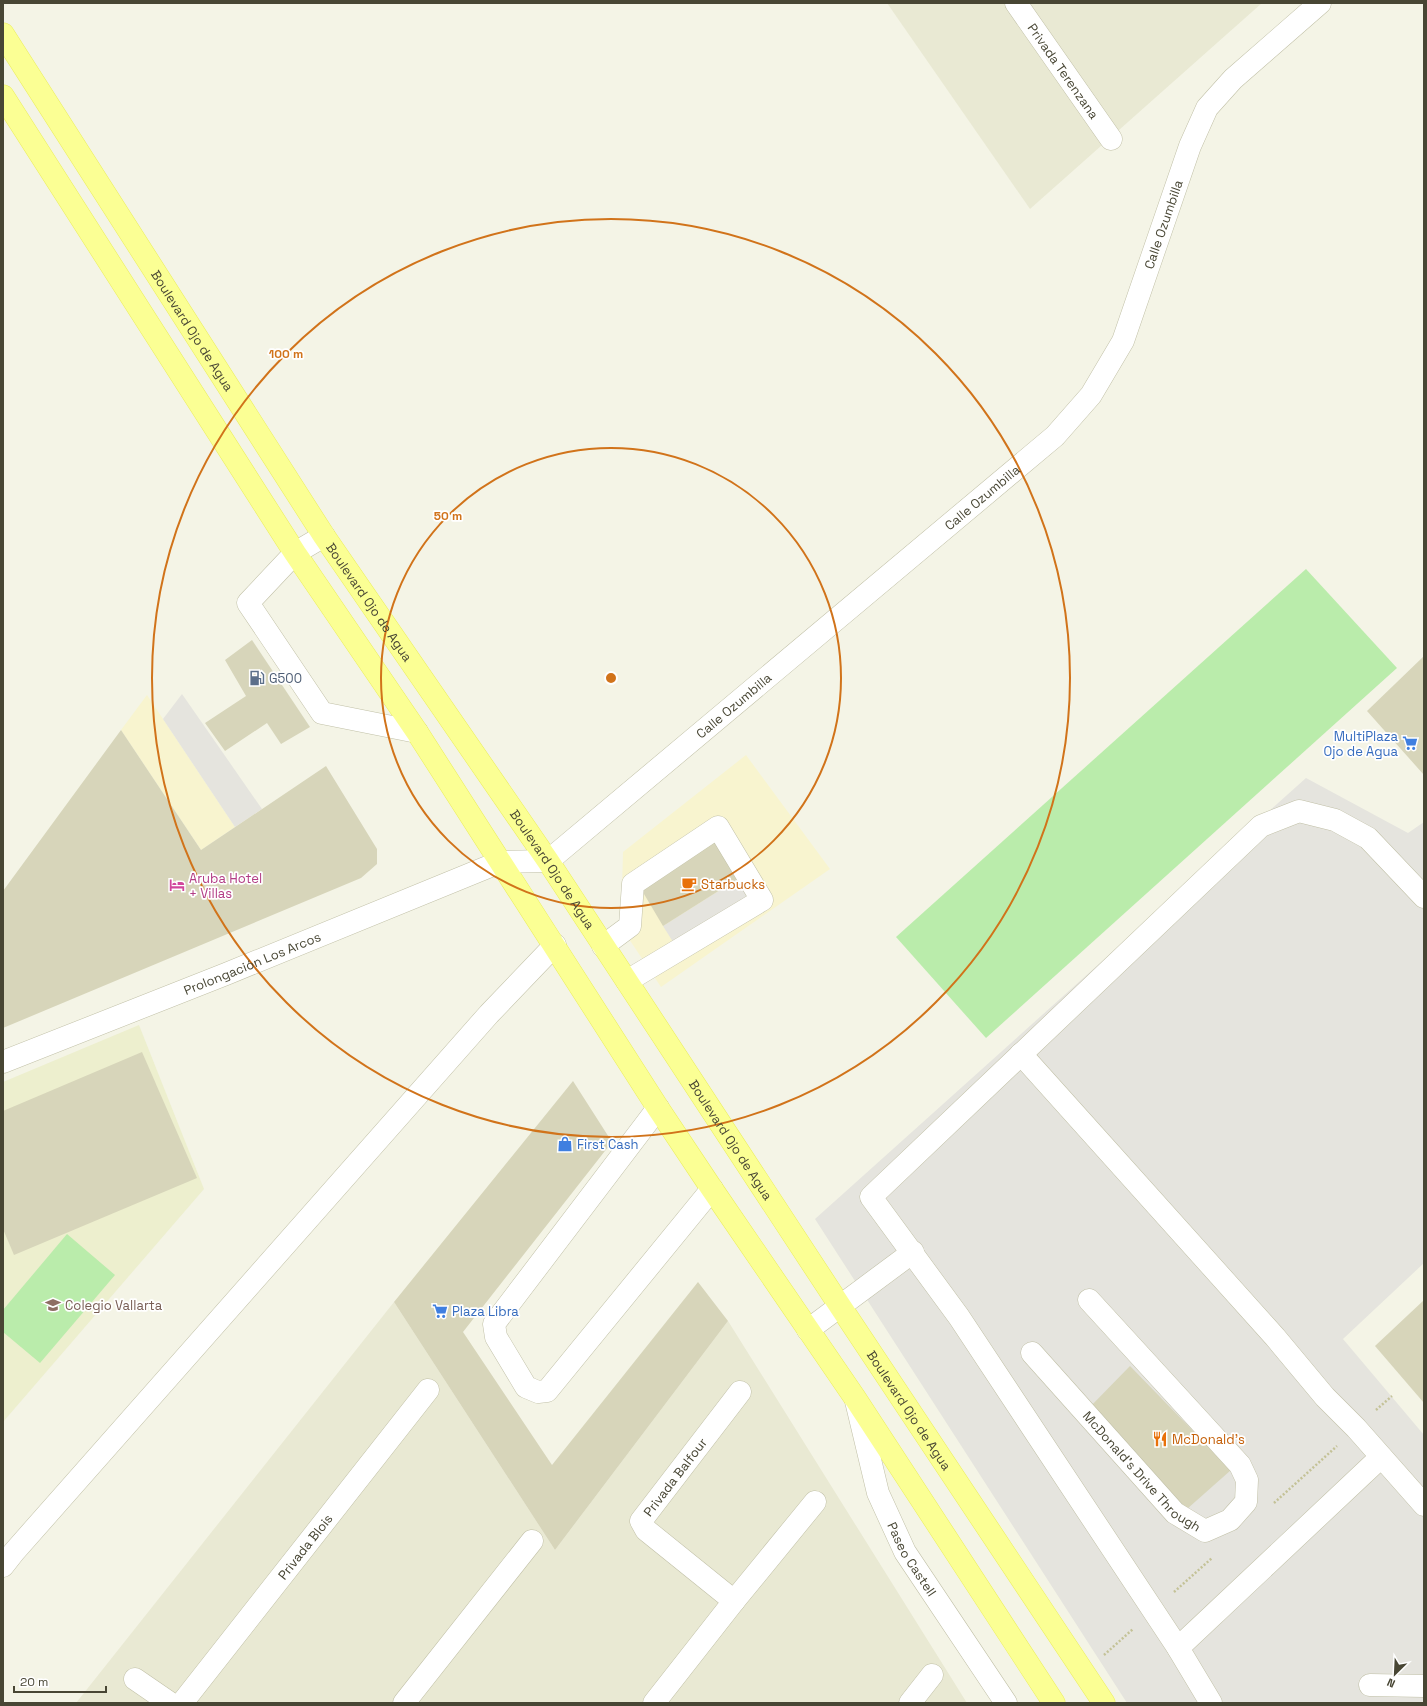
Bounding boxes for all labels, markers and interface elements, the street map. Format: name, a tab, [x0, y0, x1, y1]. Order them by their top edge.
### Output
street label: Privada Terenzana	[1024, 20, 1103, 123]
street label: Calle Ozumbilla	[1140, 177, 1187, 271]
street label: Boulevard Ojo de Agua	[147, 267, 237, 395]
text: 100 m	[269, 346, 303, 362]
street label: Calle Ozumbilla	[941, 461, 1024, 534]
text: 50 m	[434, 508, 462, 524]
street label: Boulevard Ojo de Agua	[322, 540, 416, 665]
fuel station icon: G500	[248, 669, 266, 687]
street label: Calle Ozumbilla	[693, 669, 776, 742]
place label: G500	[269, 670, 302, 687]
centre of rings	[604, 671, 618, 685]
place label: MultiPlaza Ojo de Agua	[1324, 728, 1399, 760]
supermarket icon: MultiPlaza Ojo de Agua	[1401, 734, 1419, 752]
street label: Boulevard Ojo de Agua	[506, 806, 599, 933]
place label: Aruba Hotel + Villas	[189, 870, 262, 902]
cafe icon: Starbucks	[680, 875, 698, 893]
hotel icon: Aruba Hotel + Villas	[168, 876, 186, 894]
place label: Starbucks	[701, 876, 765, 893]
street label: Prolongación Los Arcos	[181, 928, 323, 999]
street label: Boulevard Ojo de Agua	[685, 1077, 776, 1204]
shop icon: First Cash	[556, 1135, 574, 1153]
place label: First Cash	[577, 1136, 639, 1153]
school or university icon: Colegio Vallarta	[44, 1296, 62, 1314]
place label: Colegio Vallarta	[65, 1297, 163, 1314]
supermarket icon: Plaza Libra	[431, 1302, 449, 1320]
place label: Plaza Libra	[452, 1303, 519, 1320]
street label: Boulevard Ojo de Agua	[863, 1347, 955, 1474]
street label: McDonald's Drive Through	[1079, 1408, 1204, 1536]
restaurant icon: McDonald's	[1151, 1430, 1169, 1448]
place label: McDonald's	[1172, 1431, 1245, 1448]
street label: Privada Balfour	[640, 1434, 711, 1520]
street label: Privada Blois	[274, 1510, 337, 1583]
street label: Paseo Castell	[883, 1519, 940, 1600]
north arrow	[1375, 1654, 1415, 1694]
scale bar	[14, 1668, 106, 1694]
text: 20 m	[20, 1674, 48, 1690]
text: N	[1385, 1675, 1397, 1691]

